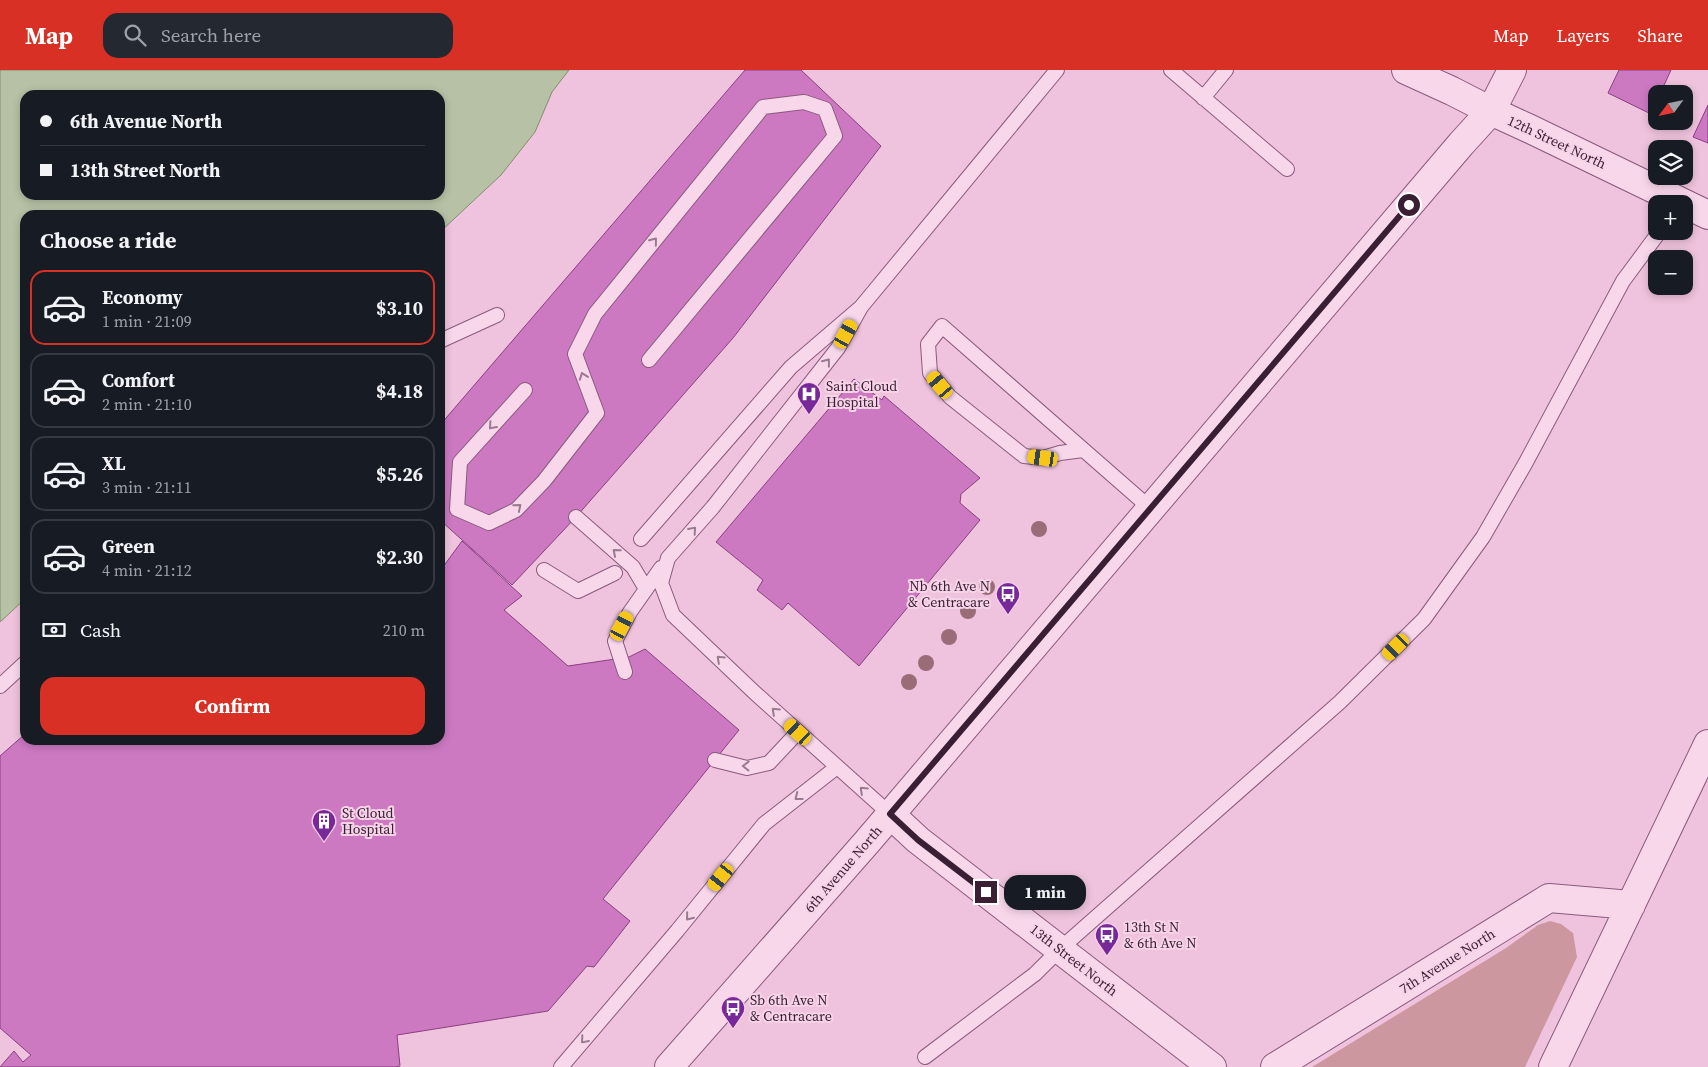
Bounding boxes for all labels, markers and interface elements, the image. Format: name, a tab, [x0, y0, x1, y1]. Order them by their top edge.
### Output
search box	[103, 13, 453, 58]
text: Map	[25, 19, 73, 52]
icon: search	[121, 21, 149, 49]
text: Search here	[161, 22, 261, 48]
text: Map	[1493, 23, 1528, 48]
text: Layers	[1556, 23, 1609, 48]
text: Share	[1637, 23, 1683, 48]
north arrow	[1648, 85, 1692, 130]
map controls	[1648, 85, 1693, 295]
text: 6th Avenue North	[70, 108, 222, 134]
street label: 12th Street North	[1504, 110, 1610, 174]
button: layers	[1648, 140, 1693, 185]
text: 13th Street North	[70, 157, 221, 183]
route start	[1398, 194, 1420, 216]
button: +	[1648, 195, 1693, 240]
text: Choose a ride	[40, 225, 177, 255]
one-way arrow	[649, 238, 657, 247]
button: −	[1648, 250, 1693, 295]
text: Economy	[102, 284, 183, 310]
icon: car	[42, 285, 87, 330]
text: $3.10	[376, 295, 423, 321]
text: 1 min · 21:09	[102, 310, 192, 332]
car	[832, 317, 859, 351]
one-way arrow	[822, 359, 830, 368]
text: Comfort	[102, 367, 175, 393]
icon: car	[42, 368, 87, 413]
car	[924, 369, 955, 401]
one-way arrow	[579, 373, 589, 381]
place label: Saint Cloud Hospital	[826, 376, 897, 412]
text: $4.18	[376, 378, 423, 404]
hospital icon: Saint Cloud Hospital	[796, 381, 822, 415]
text: 2 min · 21:10	[102, 393, 192, 415]
one-way arrow	[489, 421, 498, 430]
car	[1027, 448, 1058, 468]
text: XL	[102, 450, 125, 476]
icon: car	[42, 451, 87, 496]
text: $5.26	[376, 461, 423, 487]
text: 3 min · 21:11	[102, 476, 192, 498]
one-way arrow	[512, 504, 521, 513]
one-way arrow	[687, 526, 696, 535]
text: Green	[102, 533, 155, 559]
icon: car	[42, 534, 87, 579]
text: $2.30	[376, 544, 423, 570]
one-way arrow	[613, 549, 622, 558]
text: 4 min · 21:12	[102, 559, 192, 581]
place label: Nb 6th Ave N & Centracare	[908, 576, 990, 612]
bus stop icon: Nb 6th Ave N & Centracare	[995, 581, 1021, 615]
car	[608, 609, 635, 643]
icon: cash	[40, 616, 68, 644]
text: Cash	[80, 617, 121, 643]
text: 210 m	[383, 619, 425, 641]
car	[1380, 631, 1411, 663]
one-way arrow	[717, 656, 726, 665]
button: Confirm	[40, 677, 425, 735]
one-way arrow	[771, 707, 780, 716]
car	[781, 716, 814, 748]
one-way arrow	[742, 761, 750, 772]
one-way arrow	[860, 787, 869, 796]
one-way arrow	[794, 791, 804, 800]
place label: St Cloud Hospital	[342, 803, 395, 839]
building icon: St Cloud Hospital	[311, 808, 337, 842]
street label: 6th Avenue North	[800, 821, 886, 917]
car	[705, 861, 736, 893]
callout: 1 min	[1004, 874, 1086, 910]
route end	[975, 881, 997, 903]
text: 1 min	[1024, 881, 1066, 903]
one-way arrow	[686, 911, 695, 920]
place label: 13th St N & 6th Ave N	[1124, 917, 1197, 953]
street label: 13th Street North	[1026, 919, 1122, 1001]
bus stop icon: 13th St N & 6th Ave N	[1094, 922, 1120, 956]
street label: 7th Avenue North	[1395, 924, 1499, 998]
place label: Sb 6th Ave N & Centracare	[750, 990, 832, 1026]
bus stop icon: Sb 6th Ave N & Centracare	[720, 995, 746, 1029]
one-way arrow	[581, 1035, 590, 1044]

